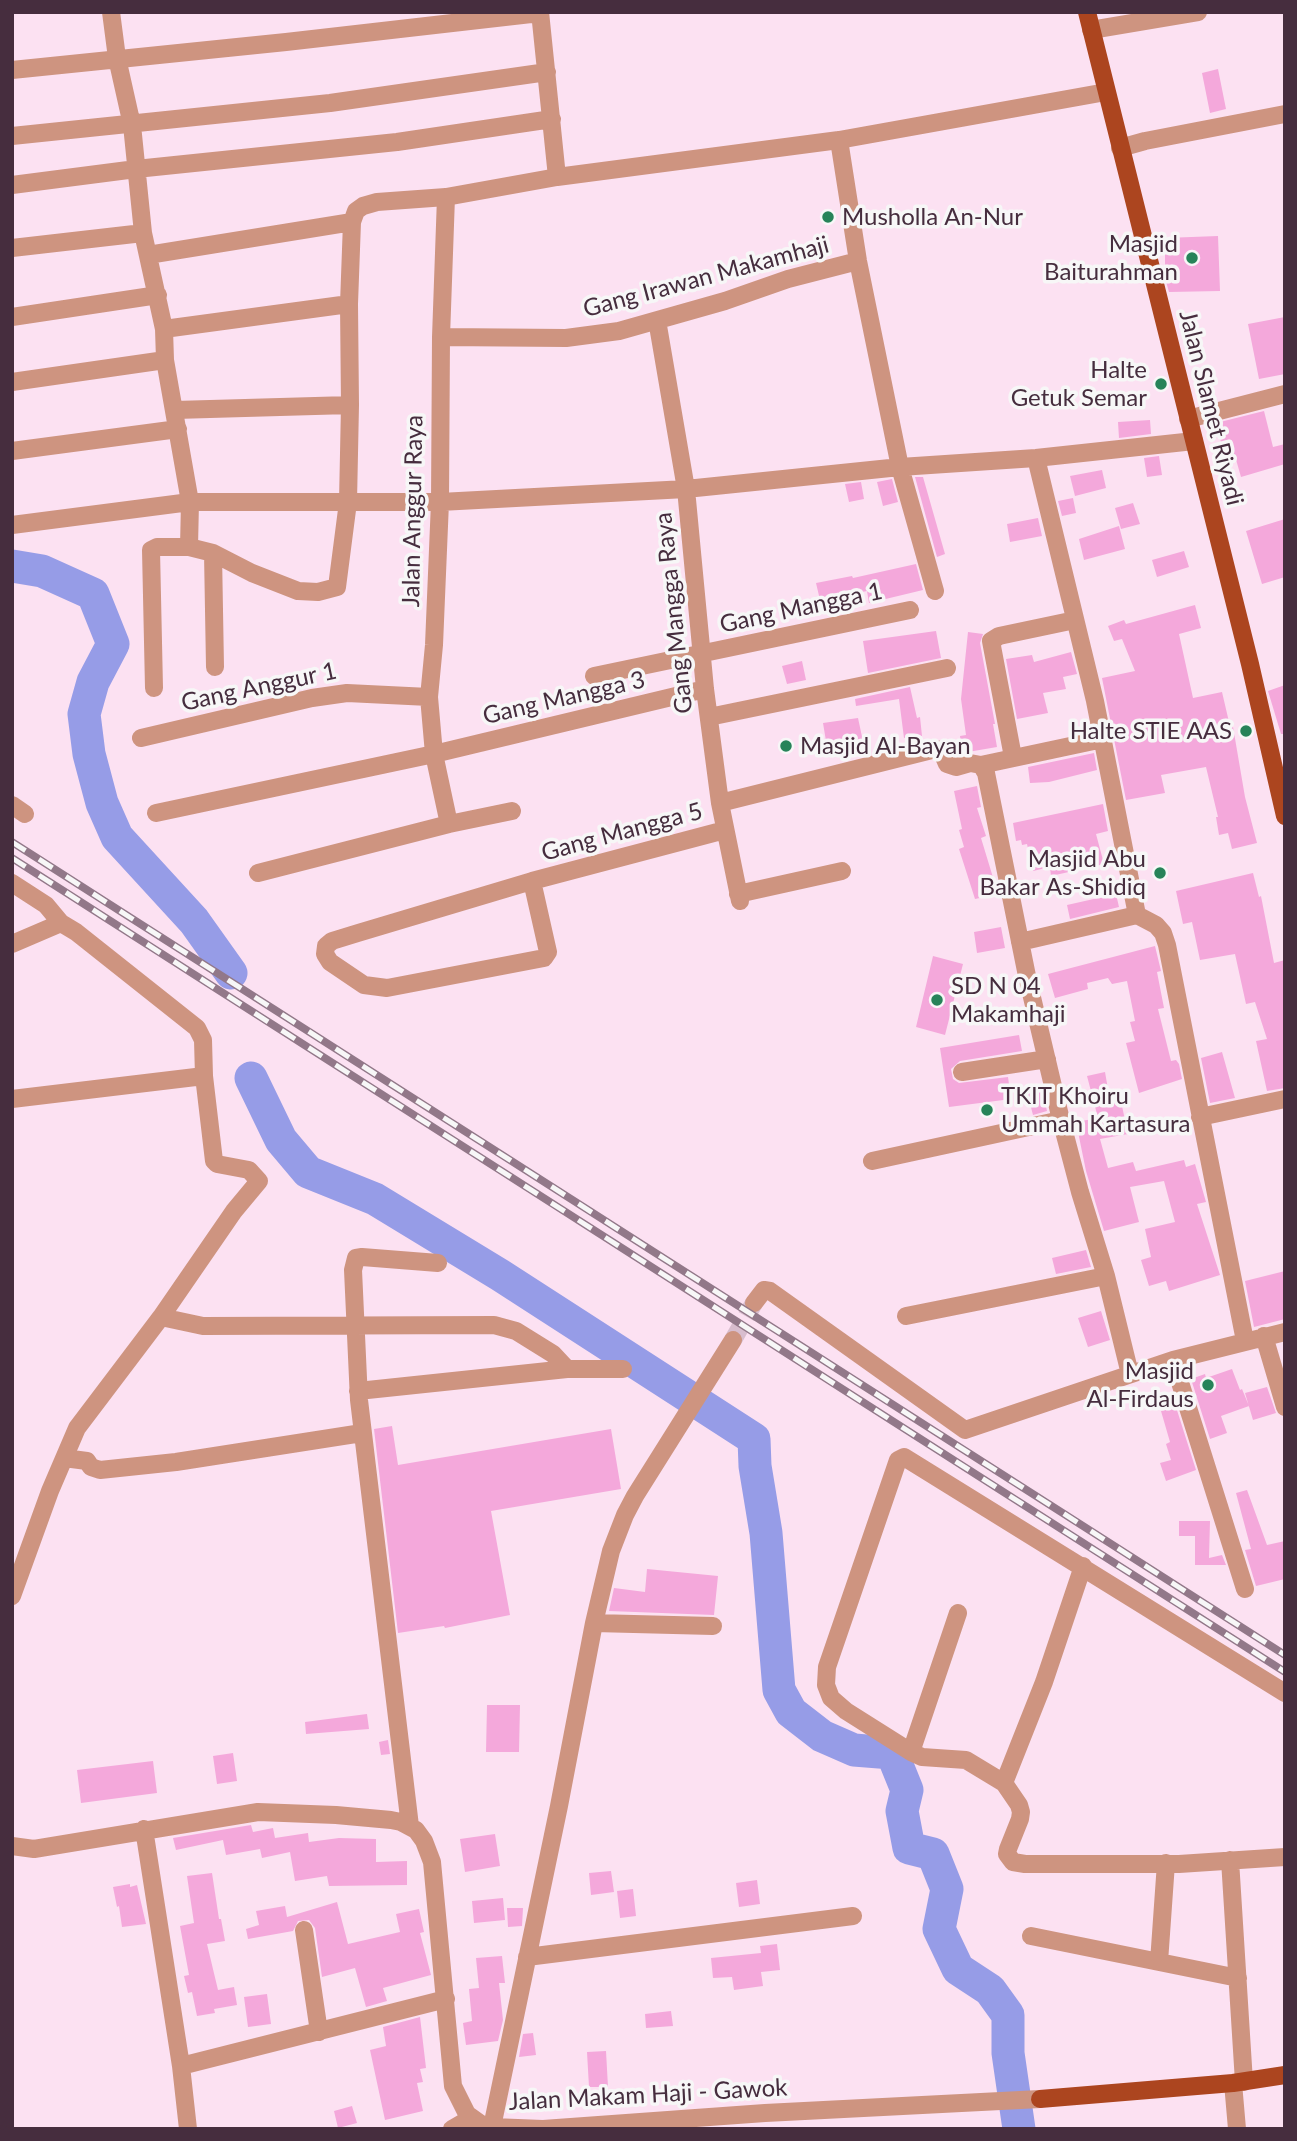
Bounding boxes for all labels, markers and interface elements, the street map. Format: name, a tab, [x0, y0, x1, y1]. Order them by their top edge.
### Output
place label: Musholla An-Nur	[842, 203, 1023, 231]
marker: Musholla An-Nur	[820, 209, 836, 225]
street label: Gang Irawan Makamhaji	[580, 230, 832, 324]
place label: Masjid Baiturahman	[1044, 230, 1178, 286]
marker: Masjid Baiturahman	[1184, 250, 1200, 266]
street label: Jalan Slamet Riyadi	[1173, 307, 1249, 509]
place label: Halte Getuk Semar	[1011, 356, 1147, 412]
marker: Halte Getuk Semar	[1153, 376, 1169, 392]
street label: Jalan Anggur Raya	[397, 415, 429, 607]
street label: Gang Mangga Raya	[649, 511, 699, 715]
street label: Gang Mangga 1	[717, 577, 885, 639]
street label: Gang Anggur 1	[179, 656, 339, 718]
street label: Gang Mangga 3	[480, 665, 648, 731]
place label: Halte STIE AAS	[1070, 717, 1232, 745]
marker: Halte STIE AAS	[1238, 723, 1254, 739]
place label: Masjid Al-Bayan	[800, 732, 971, 760]
marker: Masjid Al-Bayan	[778, 738, 794, 754]
street label: Gang Mangga 5	[538, 797, 706, 867]
place label: Masjid Abu Bakar As-Shidiq	[980, 845, 1146, 901]
marker: Masjid Abu Bakar As-Shidiq	[1152, 865, 1168, 881]
place label: SD N 04 Makamhaji	[951, 972, 1066, 1028]
marker: SD N 04 Makamhaji	[929, 992, 945, 1008]
place label: TKIT Khoiru Ummah Kartasura	[1001, 1082, 1191, 1138]
marker: TKIT Khoiru Ummah Kartasura	[979, 1102, 995, 1118]
place label: Masjid Al-Firdaus	[1087, 1357, 1194, 1413]
marker: Masjid Al-Firdaus	[1200, 1377, 1216, 1393]
street label: Jalan Makam Haji - Gawok	[508, 2073, 788, 2117]

